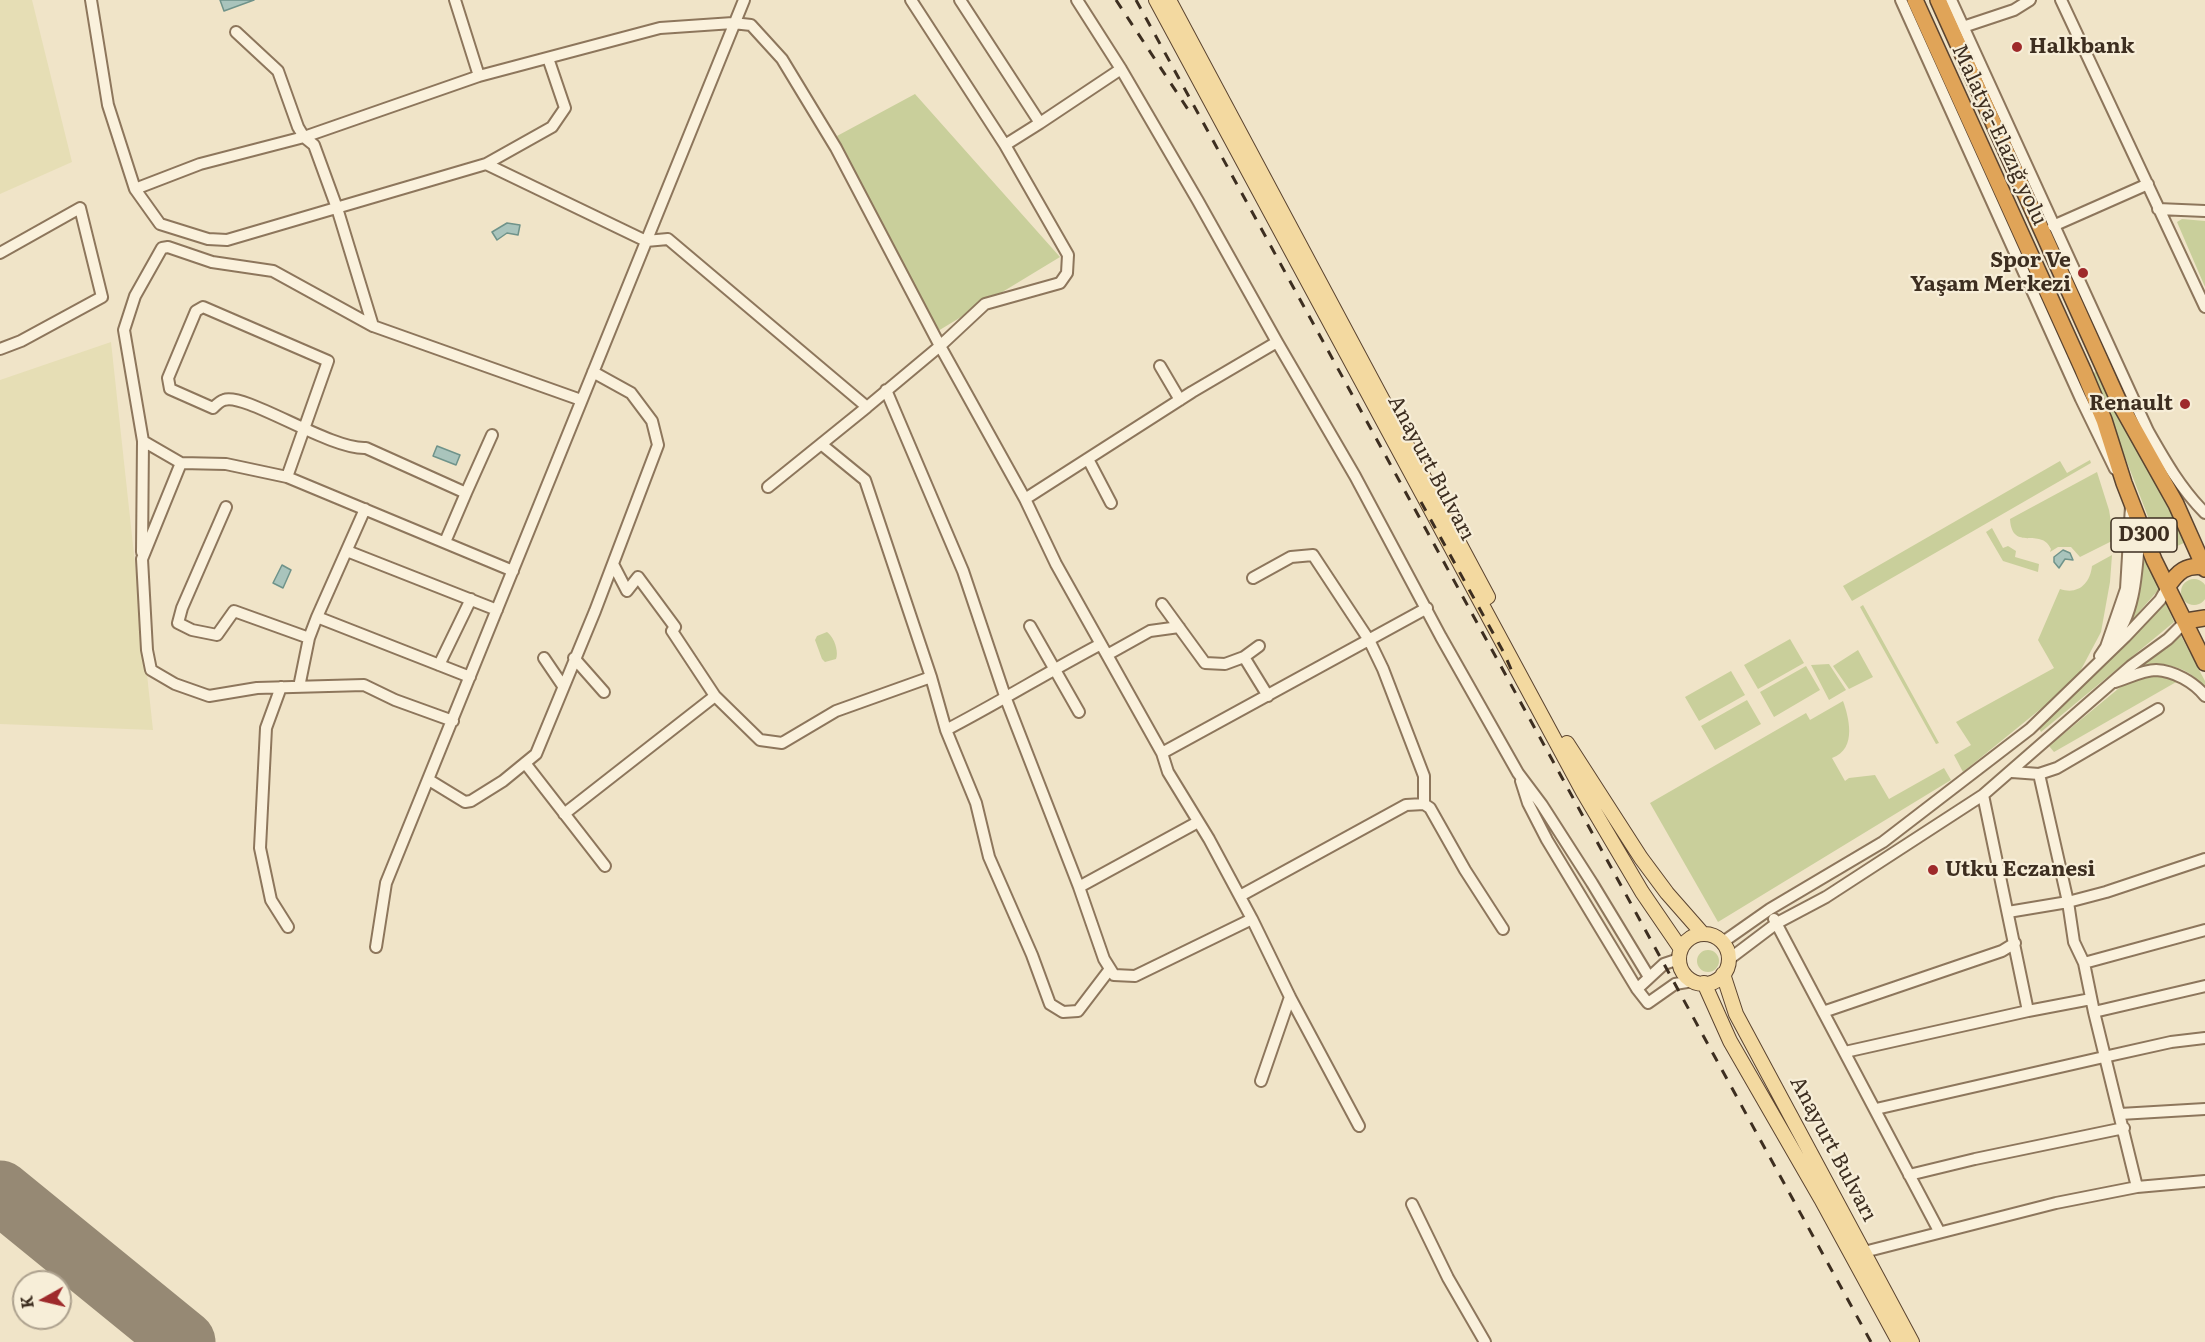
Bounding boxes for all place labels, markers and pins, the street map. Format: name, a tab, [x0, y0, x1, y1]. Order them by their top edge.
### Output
place label: Halkbank	[2029, 34, 2135, 60]
marker: Halkbank	[2010, 40, 2024, 54]
place label: Spor Ve Yaşam Merkezi	[1910, 248, 2071, 298]
marker: Spor Ve Yaşam Merkezi	[2076, 266, 2090, 280]
place label: Renault	[2089, 391, 2173, 417]
marker: Renault	[2178, 397, 2192, 411]
place label: Utku Eczanesi	[1945, 857, 2095, 883]
marker: Utku Eczanesi	[1926, 863, 1940, 877]

